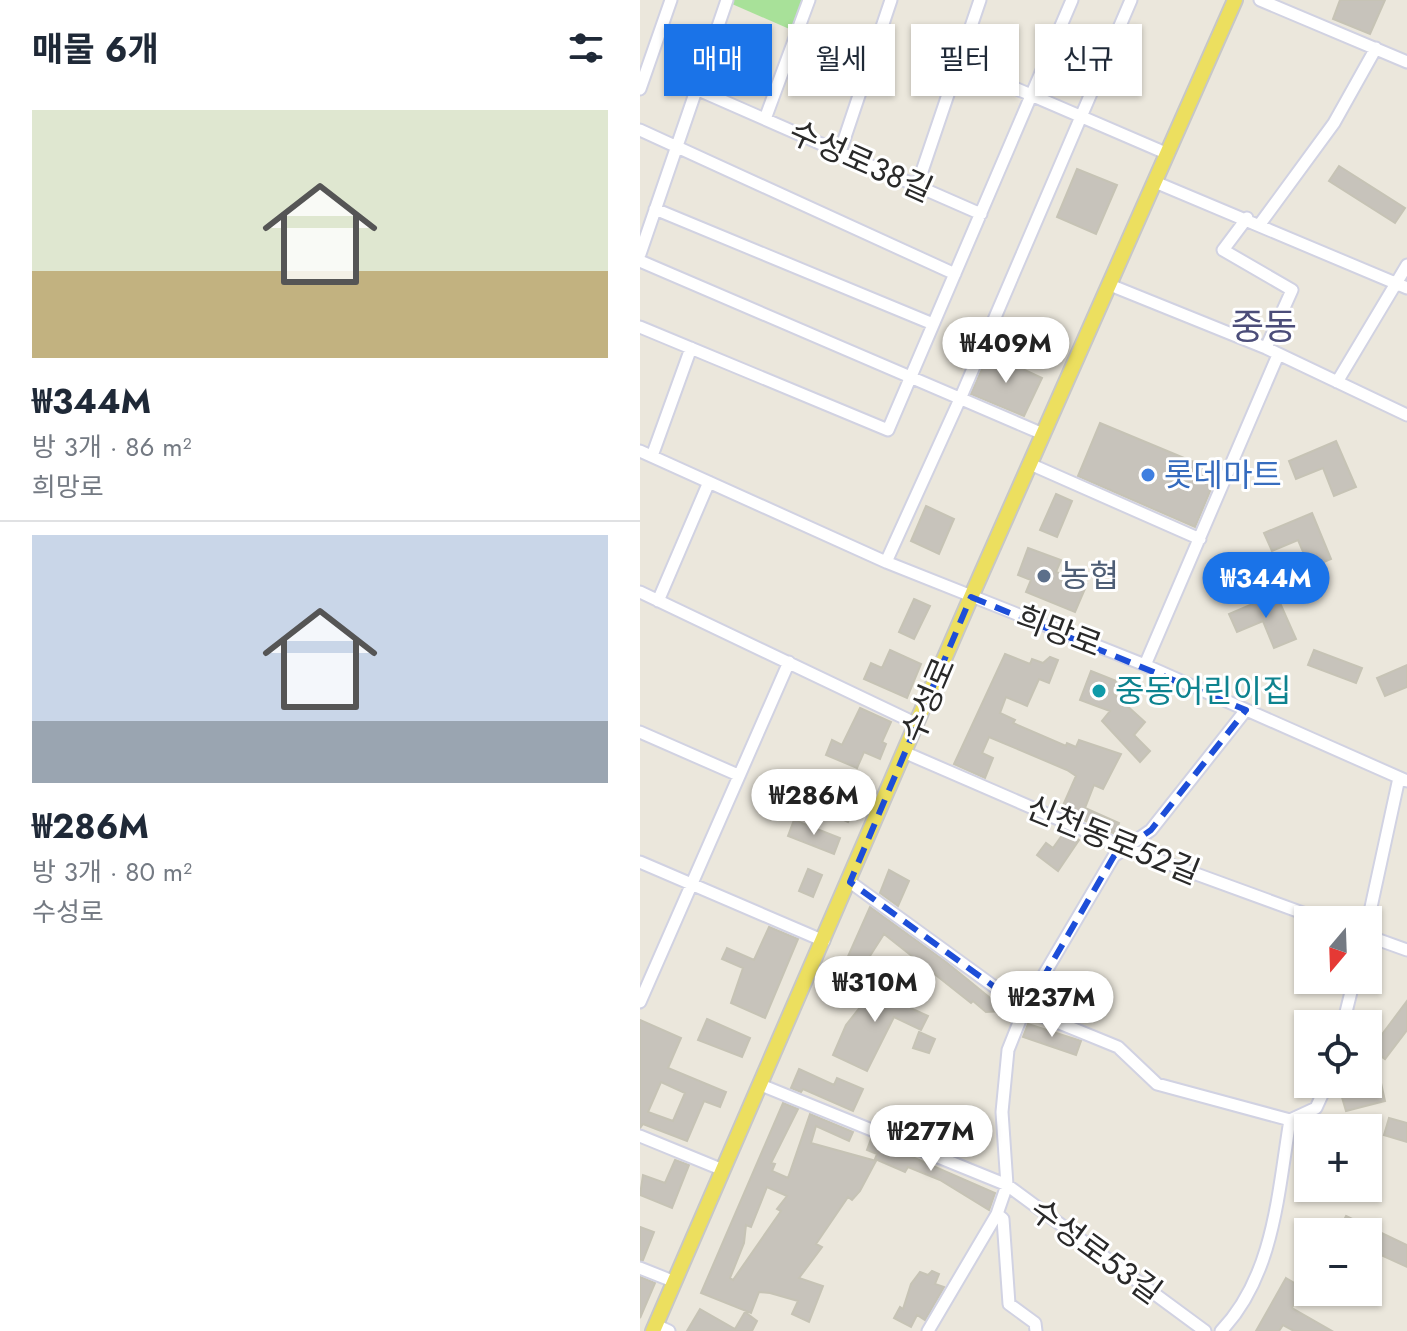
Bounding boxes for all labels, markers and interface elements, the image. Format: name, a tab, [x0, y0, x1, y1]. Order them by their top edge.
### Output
chip: 매매	[664, 24, 772, 96]
chip: 월세	[788, 24, 895, 96]
chip: 필터	[911, 24, 1019, 96]
chip: 신규	[1035, 24, 1142, 96]
text: 매물 6개	[32, 25, 159, 74]
icon: filters	[564, 26, 608, 70]
street label: 수성로38길	[782, 109, 940, 213]
icon: home	[248, 162, 392, 306]
district label: 중동	[1231, 300, 1297, 352]
pin: ₩409M	[950, 317, 1062, 385]
text: ₩409M	[960, 324, 1052, 362]
text: ₩344M	[32, 377, 151, 426]
text: 방 3개 · 86 m²	[32, 428, 191, 466]
place label: 롯데마트	[1164, 452, 1282, 498]
marker: 롯데마트	[1139, 466, 1157, 484]
text: 희망로	[32, 468, 104, 506]
pin: ₩344M	[1210, 552, 1322, 620]
place label: 농협	[1060, 553, 1119, 599]
text: ₩344M	[1221, 559, 1311, 597]
marker: 농협	[1035, 567, 1053, 585]
icon: home	[248, 587, 392, 731]
street label: 희망로	[1010, 594, 1108, 668]
street label: 수성로	[890, 650, 966, 750]
place label: 중동어린이집	[1115, 668, 1292, 714]
marker: 중동어린이집	[1090, 682, 1108, 700]
pin: ₩286M	[758, 769, 870, 837]
text: ₩286M	[769, 776, 859, 814]
street label: 신천동로52길	[1019, 784, 1207, 896]
text: ₩286M	[32, 802, 149, 851]
text: 방 3개 · 80 m²	[32, 853, 192, 891]
text: 수성로	[32, 893, 104, 931]
north arrow	[1294, 906, 1382, 994]
map controls	[1294, 906, 1382, 1306]
pin: ₩310M	[819, 956, 931, 1024]
text: ₩310M	[832, 963, 918, 1001]
pin: ₩237M	[996, 971, 1108, 1039]
text: ₩237M	[1009, 978, 1096, 1016]
button: locate	[1294, 1010, 1382, 1098]
pin: ₩277M	[875, 1105, 987, 1173]
text: ₩277M	[888, 1112, 974, 1150]
button: +	[1294, 1114, 1382, 1202]
street label: 수성로53길	[1020, 1187, 1172, 1315]
button: −	[1294, 1218, 1382, 1306]

